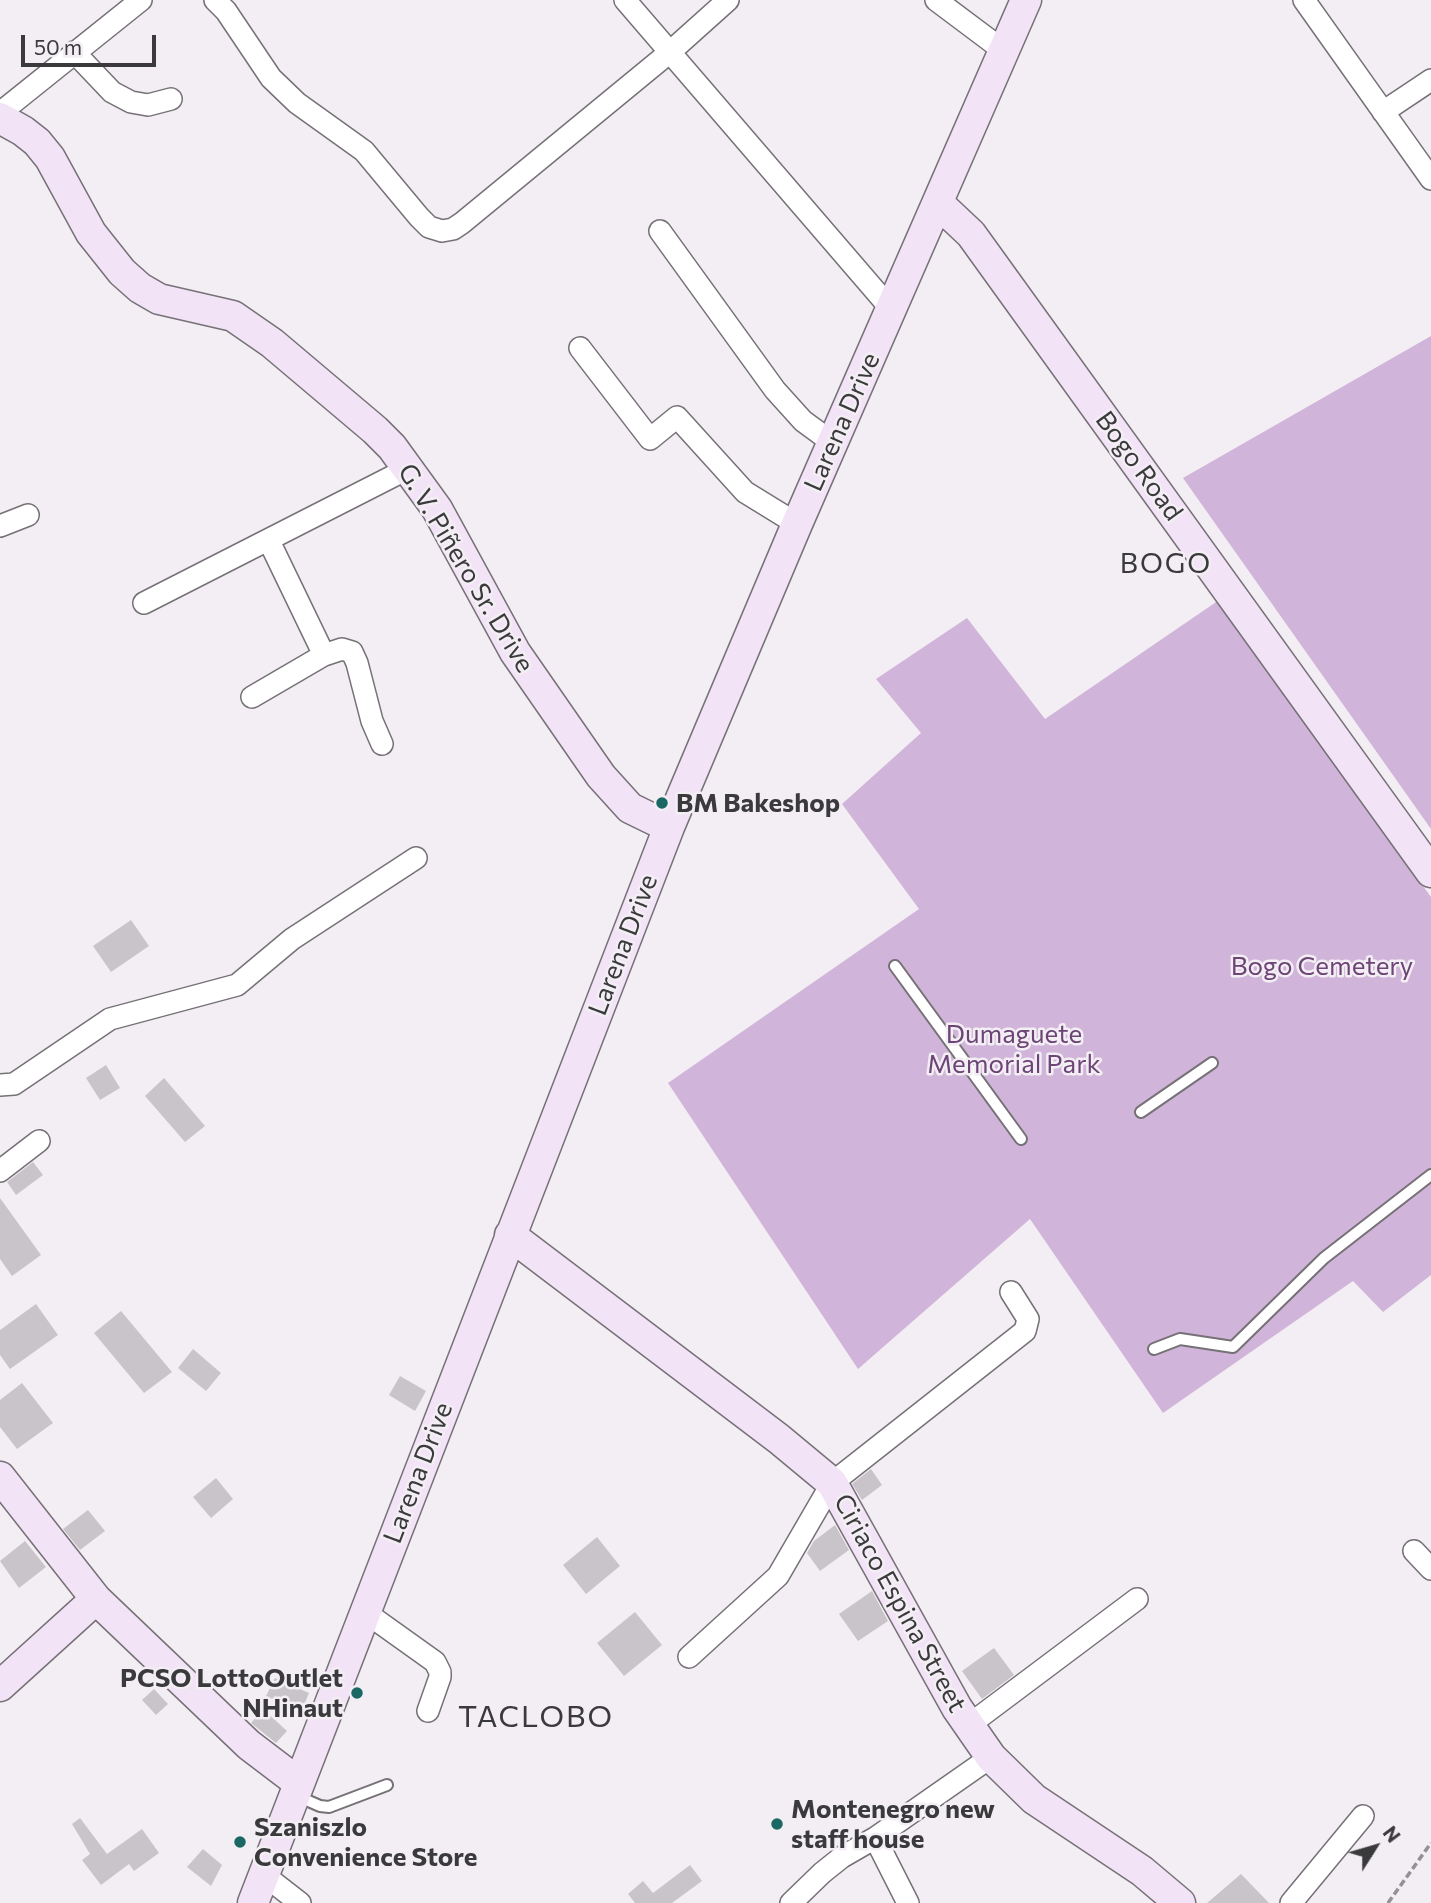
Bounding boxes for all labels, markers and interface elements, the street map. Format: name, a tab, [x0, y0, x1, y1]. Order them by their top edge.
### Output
scale bar	[24, 21, 159, 65]
text: 50 m	[34, 34, 82, 59]
street label: Larena Drive	[798, 348, 886, 496]
street label: Bogo Road	[1089, 405, 1189, 527]
street label: G. V. Piñero Sr. Drive	[391, 458, 541, 678]
district label: BOGO	[1120, 547, 1212, 581]
place label: BM Bakeshop	[676, 787, 840, 819]
marker: BM Bakeshop	[654, 795, 670, 811]
street label: Larena Drive	[582, 870, 664, 1020]
park label: Bogo Cemetery	[1231, 950, 1413, 982]
park label: Dumaguete Memorial Park	[927, 1018, 1101, 1080]
street label: Larena Drive	[377, 1398, 459, 1548]
street label: Ciriaco Espina Street	[827, 1488, 973, 1718]
place label: PCSO LottoOutlet NHinaut	[120, 1662, 343, 1724]
marker: PCSO LottoOutlet NHinaut	[349, 1685, 365, 1701]
district label: TACLOBO	[459, 1699, 613, 1735]
place label: Montenegro new staff house	[791, 1793, 995, 1854]
place label: Szaniszlo Convenience Store	[254, 1811, 477, 1872]
north arrow	[1340, 1812, 1410, 1882]
marker: Montenegro new staff house	[769, 1816, 785, 1832]
text: N	[1379, 1821, 1406, 1847]
marker: Szaniszlo Convenience Store	[232, 1834, 248, 1850]

